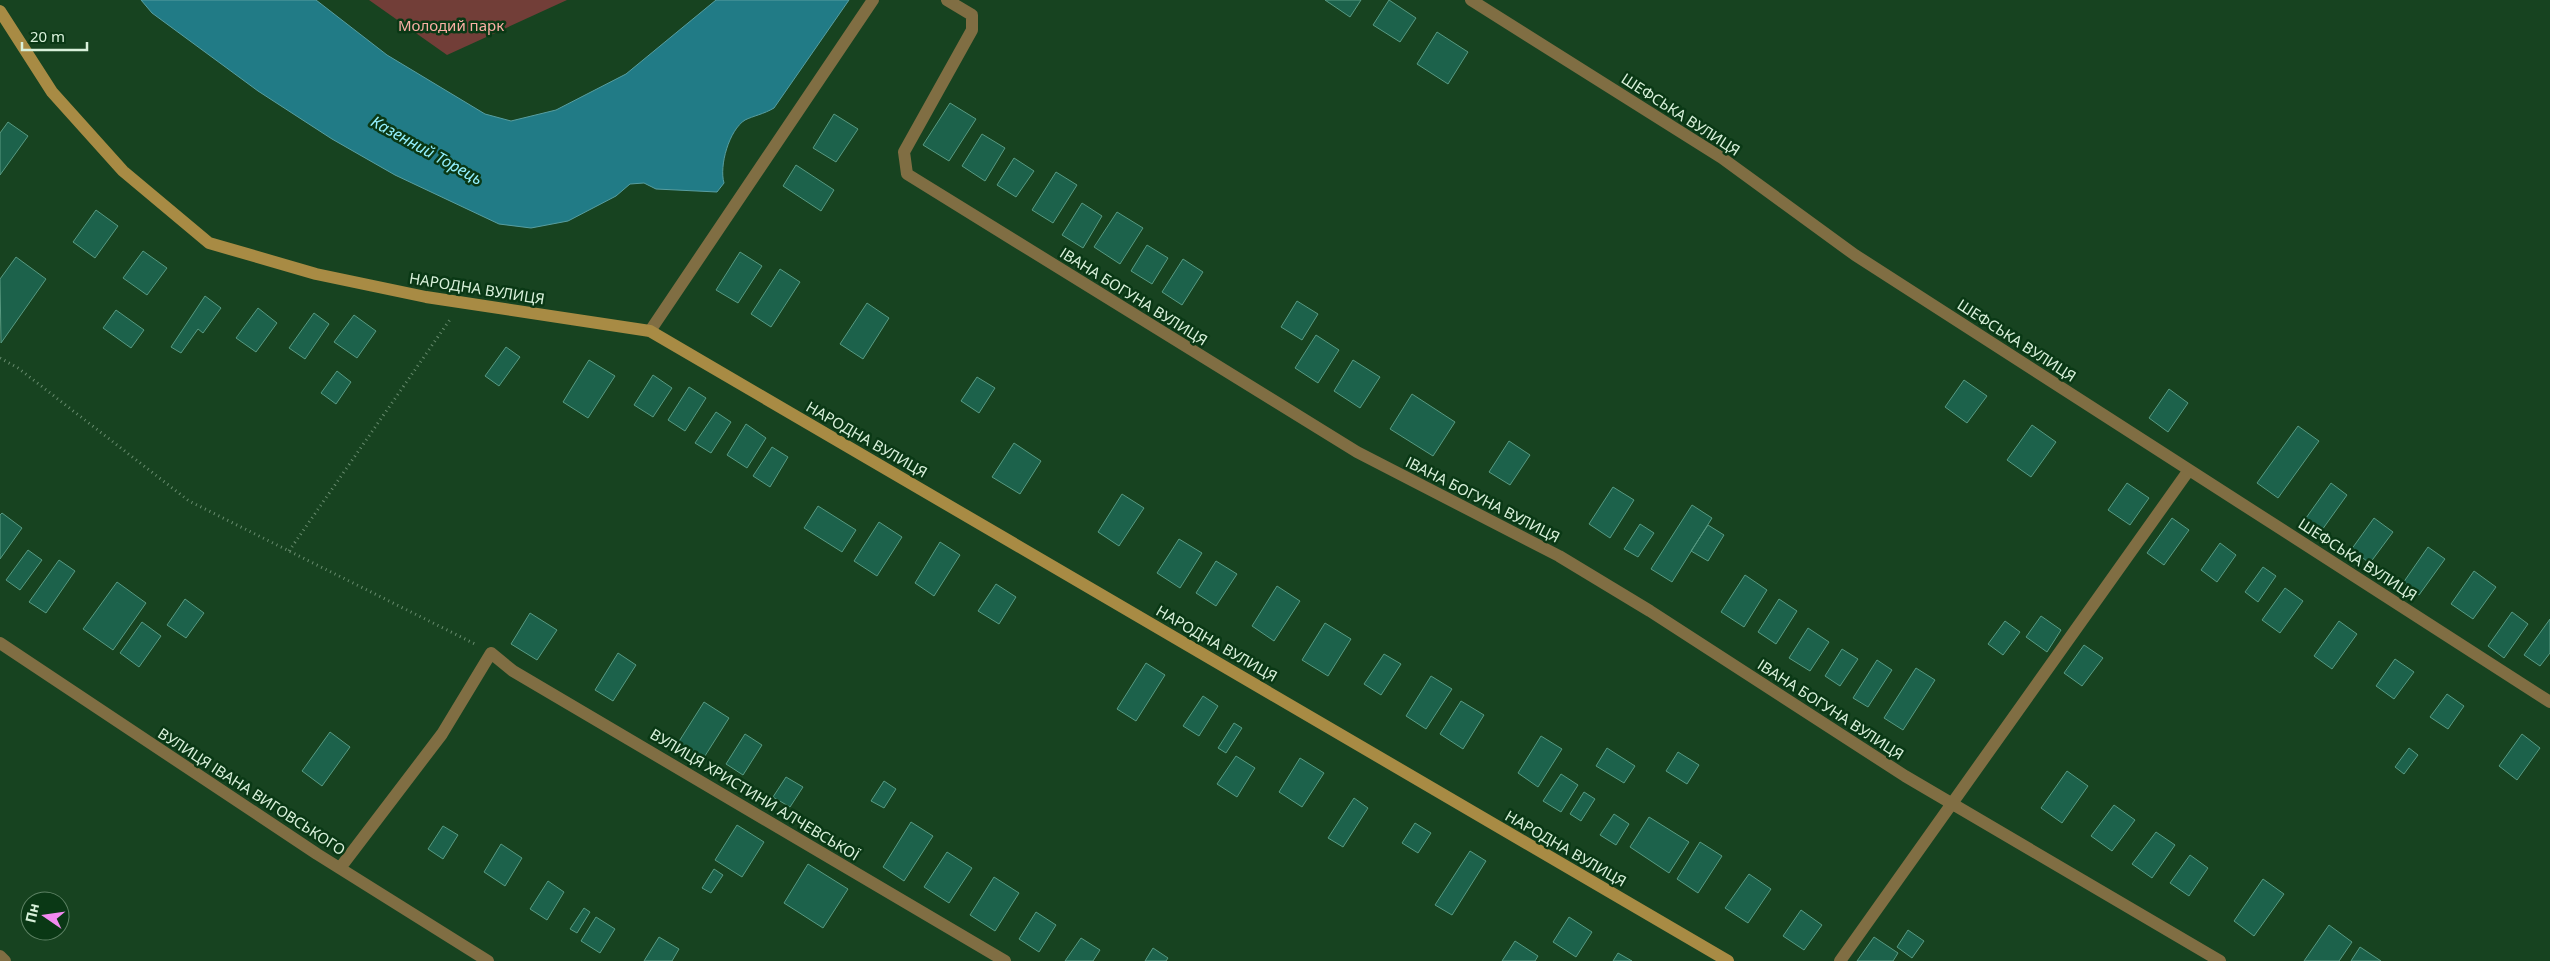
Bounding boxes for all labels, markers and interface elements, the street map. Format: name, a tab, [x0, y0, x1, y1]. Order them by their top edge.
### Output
park label: Молодий парк	[398, 15, 504, 35]
scale bar	[22, 20, 88, 52]
text: 20 m	[30, 26, 65, 46]
street label: ШЕФСЬКА ВУЛИЦЯ	[1618, 68, 1744, 160]
water label: Казенний Торець	[367, 110, 487, 190]
street label: ІВАНА БОГУНА ВУЛИЦЯ	[1056, 242, 1212, 350]
street label: НАРОДНА ВУЛИЦЯ	[408, 267, 546, 309]
street label: ШЕФСЬКА ВУЛИЦЯ	[1954, 294, 2080, 386]
street label: НАРОДНА ВУЛИЦЯ	[803, 396, 931, 482]
street label: ІВАНА БОГУНА ВУЛИЦЯ	[1403, 451, 1563, 547]
street label: ШЕФСЬКА ВУЛИЦЯ	[2295, 513, 2421, 605]
street label: НАРОДНА ВУЛИЦЯ	[1153, 600, 1281, 686]
street label: ІВАНА БОГУНА ВУЛИЦЯ	[1754, 654, 1908, 764]
street label: ВУЛИЦЯ ІВАНА ВИГОВСЬКОГО	[154, 723, 350, 859]
street label: ВУЛИЦЯ ХРИСТИНИ АЛЧЕВСЬКОЇ	[647, 723, 863, 865]
street label: НАРОДНА ВУЛИЦЯ	[1502, 805, 1630, 891]
north arrow	[20, 891, 70, 941]
text: Пн	[20, 901, 43, 925]

